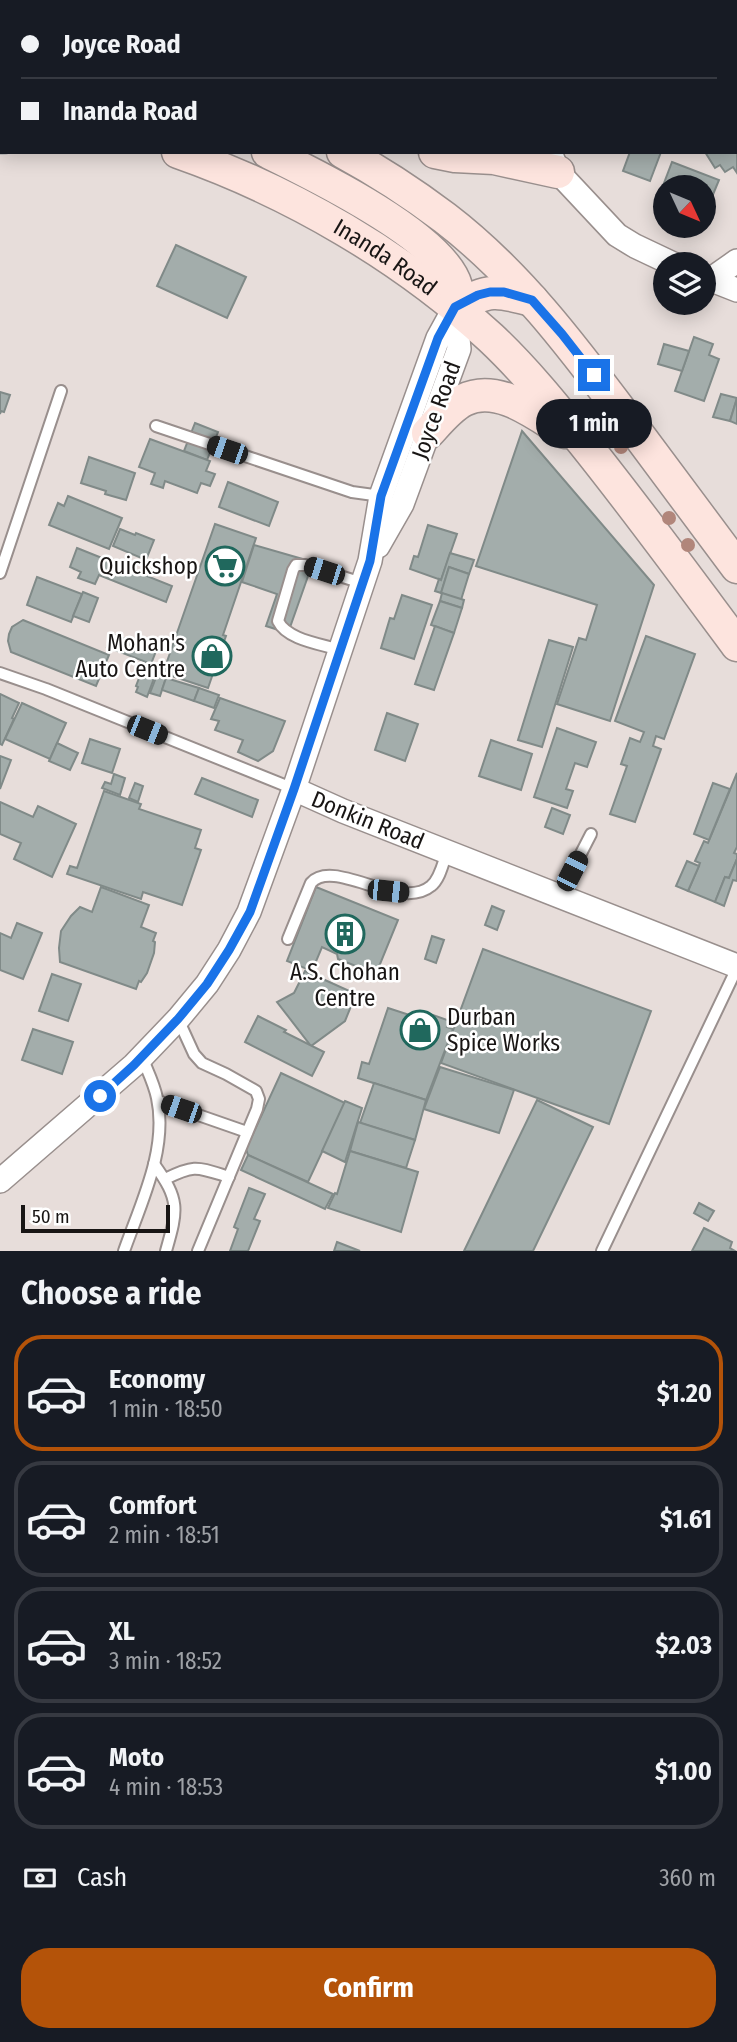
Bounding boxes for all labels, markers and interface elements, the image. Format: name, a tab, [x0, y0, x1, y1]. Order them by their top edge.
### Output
text: Joyce Road	[63, 29, 181, 60]
text: Inanda Road	[63, 96, 198, 127]
north arrow	[653, 175, 716, 238]
map controls	[653, 175, 716, 315]
street label: Inanda Road	[329, 213, 443, 301]
button: layers	[653, 252, 716, 315]
street label: Joyce Road	[405, 357, 467, 463]
route end	[578, 359, 610, 391]
callout: 1 min	[536, 400, 652, 448]
text: 1 min	[569, 409, 619, 437]
car	[204, 433, 251, 467]
supermarket icon: Quickshop	[204, 545, 246, 587]
place label: Quickshop	[99, 552, 198, 580]
car	[301, 555, 348, 587]
place label: Mohan's Auto Centre	[75, 629, 185, 683]
shop icon: Mohan's Auto Centre	[191, 635, 233, 677]
car	[124, 712, 171, 748]
street label: Donkin Road	[307, 785, 429, 855]
car	[554, 848, 591, 894]
car	[367, 878, 410, 904]
building icon: A.S. Chohan Centre	[324, 913, 366, 955]
place label: A.S. Chohan Centre	[290, 958, 400, 1012]
place label: Durban Spice Works	[447, 1003, 560, 1057]
shop icon: Durban Spice Works	[399, 1009, 441, 1051]
route start	[84, 1080, 116, 1112]
car	[158, 1092, 205, 1126]
scale bar	[21, 1202, 170, 1234]
text: 50 m	[32, 1205, 70, 1228]
text: Choose a ride	[21, 1274, 202, 1312]
icon: car	[25, 1362, 88, 1425]
text: Economy	[109, 1364, 205, 1395]
text: $1.20	[657, 1378, 712, 1409]
text: 1 min · 18:50	[109, 1395, 223, 1423]
icon: car	[25, 1488, 88, 1551]
text: Comfort	[109, 1490, 197, 1521]
text: $1.61	[660, 1504, 712, 1535]
text: 2 min · 18:51	[109, 1521, 220, 1549]
icon: car	[25, 1614, 88, 1677]
text: XL	[109, 1616, 135, 1647]
text: $2.03	[655, 1630, 712, 1661]
text: 3 min · 18:52	[109, 1647, 222, 1675]
icon: car	[25, 1740, 88, 1803]
text: Moto	[109, 1742, 164, 1773]
text: $1.00	[655, 1756, 712, 1787]
text: 4 min · 18:53	[109, 1773, 223, 1801]
icon: cash	[21, 1859, 59, 1897]
text: Cash	[77, 1862, 127, 1893]
text: 360 m	[659, 1864, 716, 1892]
button: Confirm	[21, 1948, 716, 2028]

